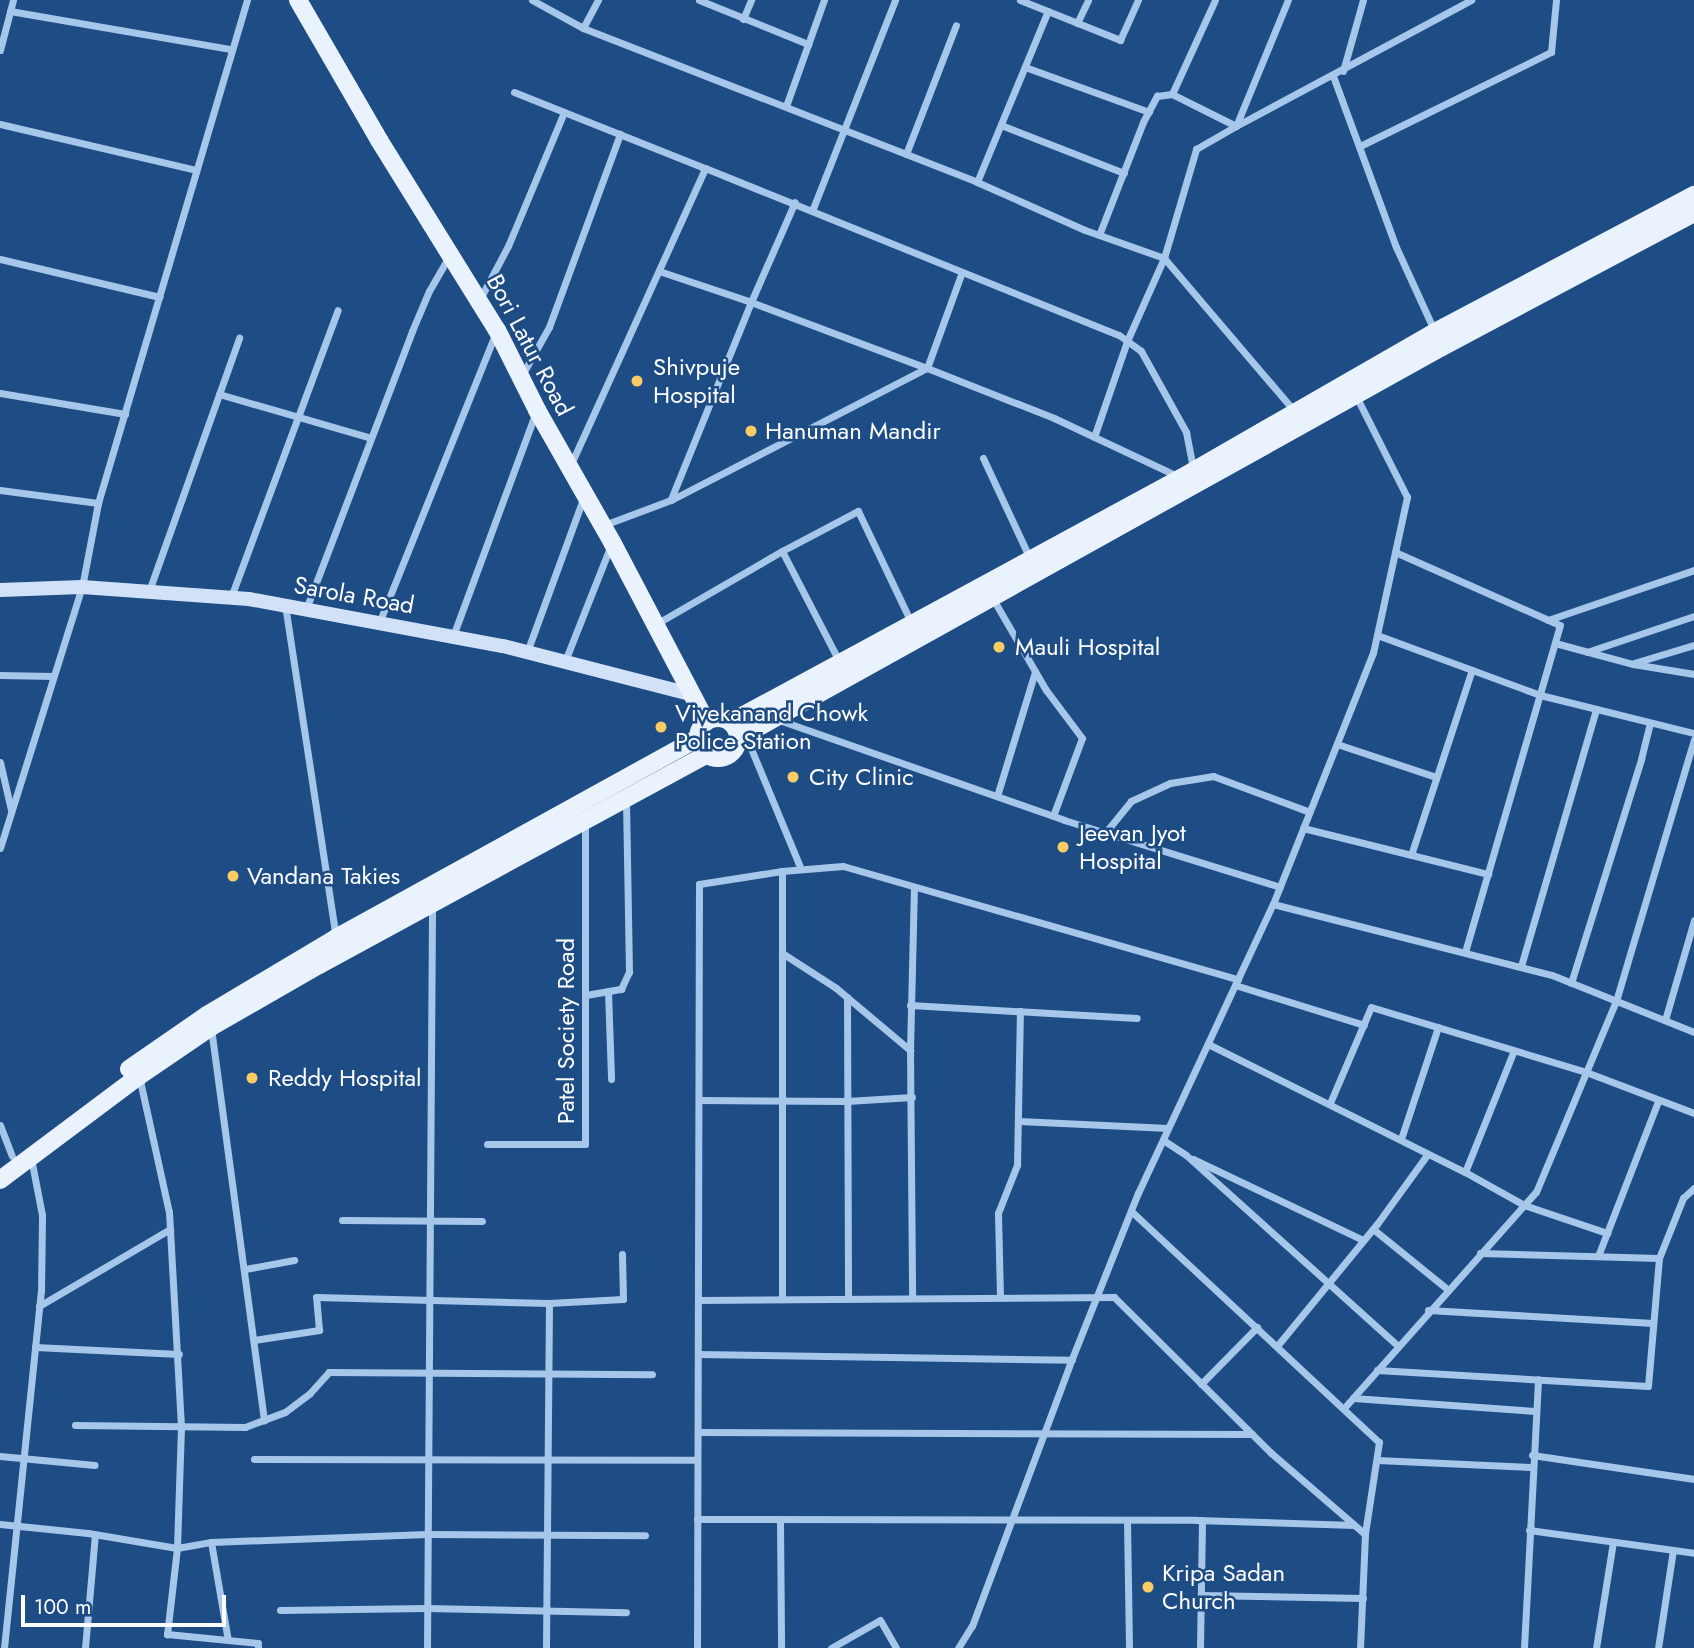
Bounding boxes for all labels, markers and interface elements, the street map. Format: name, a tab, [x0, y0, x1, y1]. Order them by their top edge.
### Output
street label: Bori Latur Road	[481, 269, 579, 421]
place label: Shivpuje Hospital	[653, 353, 740, 409]
marker: Shivpuje Hospital	[627, 371, 647, 391]
place label: Hanuman Mandir	[765, 417, 941, 445]
marker: Hanuman Mandir	[743, 423, 759, 439]
street label: Sarola Road	[292, 570, 416, 620]
place label: Mauli Hospital	[1015, 633, 1160, 661]
marker: Mauli Hospital	[989, 637, 1009, 657]
place label: Vivekanand Chowk Police Station	[675, 699, 868, 755]
marker: Vivekanand Chowk Police Station	[653, 719, 669, 735]
place label: City Clinic	[809, 763, 914, 791]
marker: City Clinic	[783, 767, 803, 787]
place label: Jeevan Jyot Hospital	[1079, 819, 1186, 875]
marker: Jeevan Jyot Hospital	[1053, 837, 1073, 857]
place label: Vandana Takies	[247, 862, 400, 890]
marker: Vandana Takies	[225, 868, 241, 884]
street label: Patel Society Road	[552, 938, 580, 1124]
place label: Reddy Hospital	[268, 1064, 422, 1092]
marker: Reddy Hospital	[242, 1068, 262, 1088]
place label: Kripa Sadan Church	[1162, 1559, 1285, 1615]
marker: Kripa Sadan Church	[1140, 1579, 1156, 1595]
scale bar	[24, 1582, 229, 1626]
text: 100 m	[34, 1592, 91, 1622]

